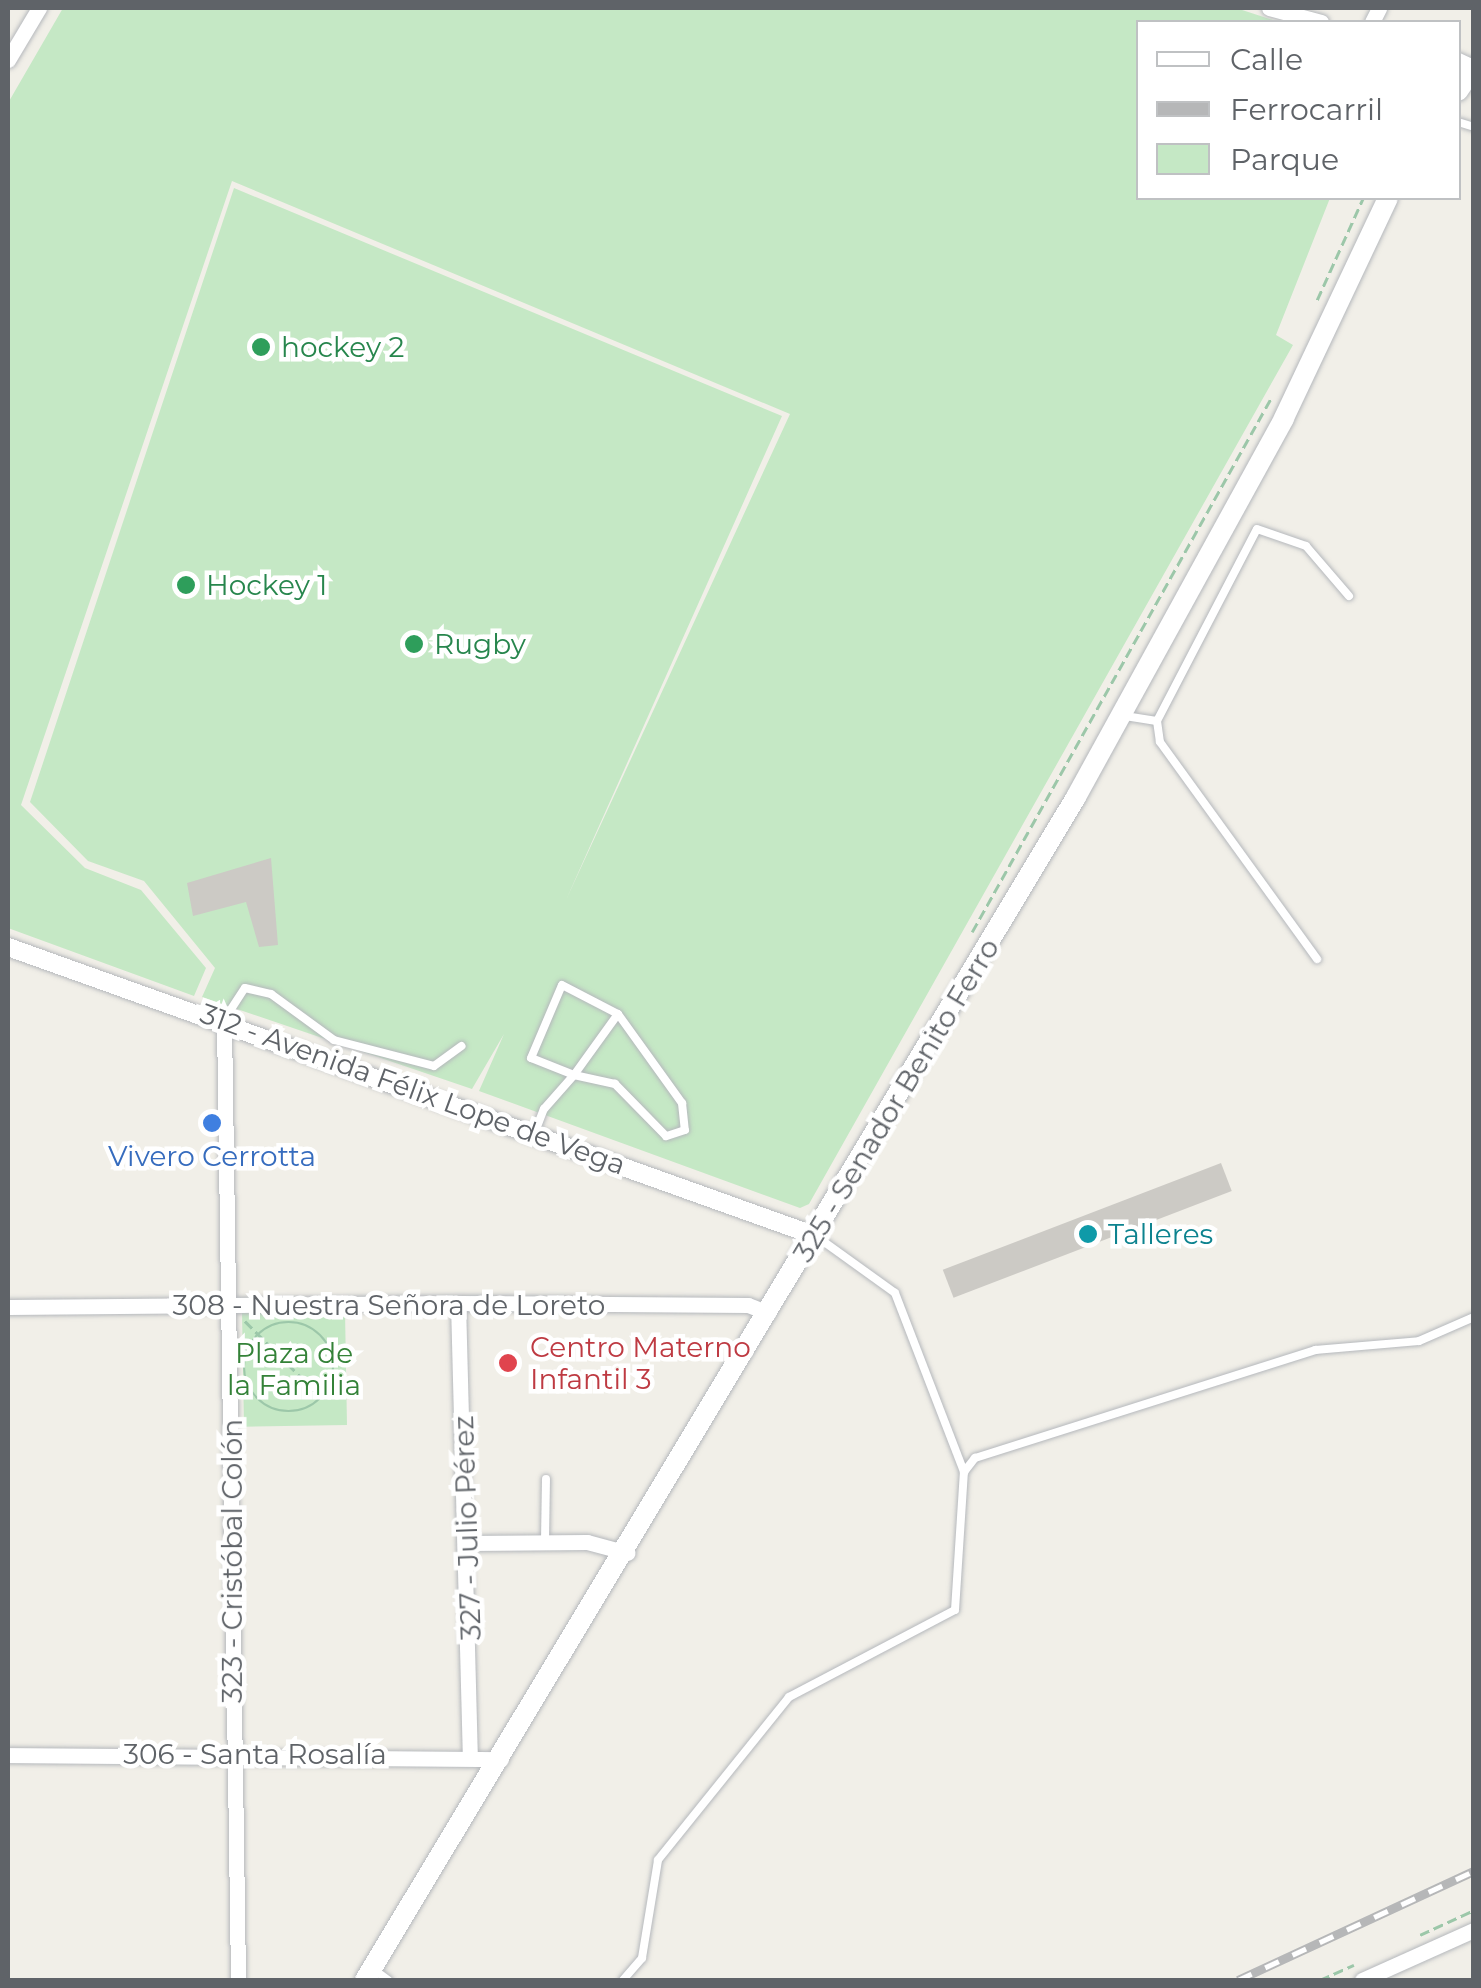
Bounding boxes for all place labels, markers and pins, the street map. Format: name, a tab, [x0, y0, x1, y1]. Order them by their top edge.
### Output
place label: hockey 2	[281, 330, 404, 364]
marker: hockey 2	[250, 336, 272, 358]
place label: Hockey 1	[206, 568, 327, 602]
marker: Hockey 1	[175, 574, 197, 596]
place label: Rugby	[434, 627, 526, 661]
marker: Rugby	[403, 633, 425, 655]
marker: Vivero Cerrotta	[201, 1112, 223, 1134]
place label: Vivero Cerrotta	[108, 1139, 316, 1173]
place label: Talleres	[1108, 1217, 1213, 1251]
marker: Talleres	[1077, 1223, 1099, 1245]
place label: Centro Materno Infantil 3	[530, 1330, 751, 1396]
marker: Centro Materno Infantil 3	[495, 1350, 521, 1376]

